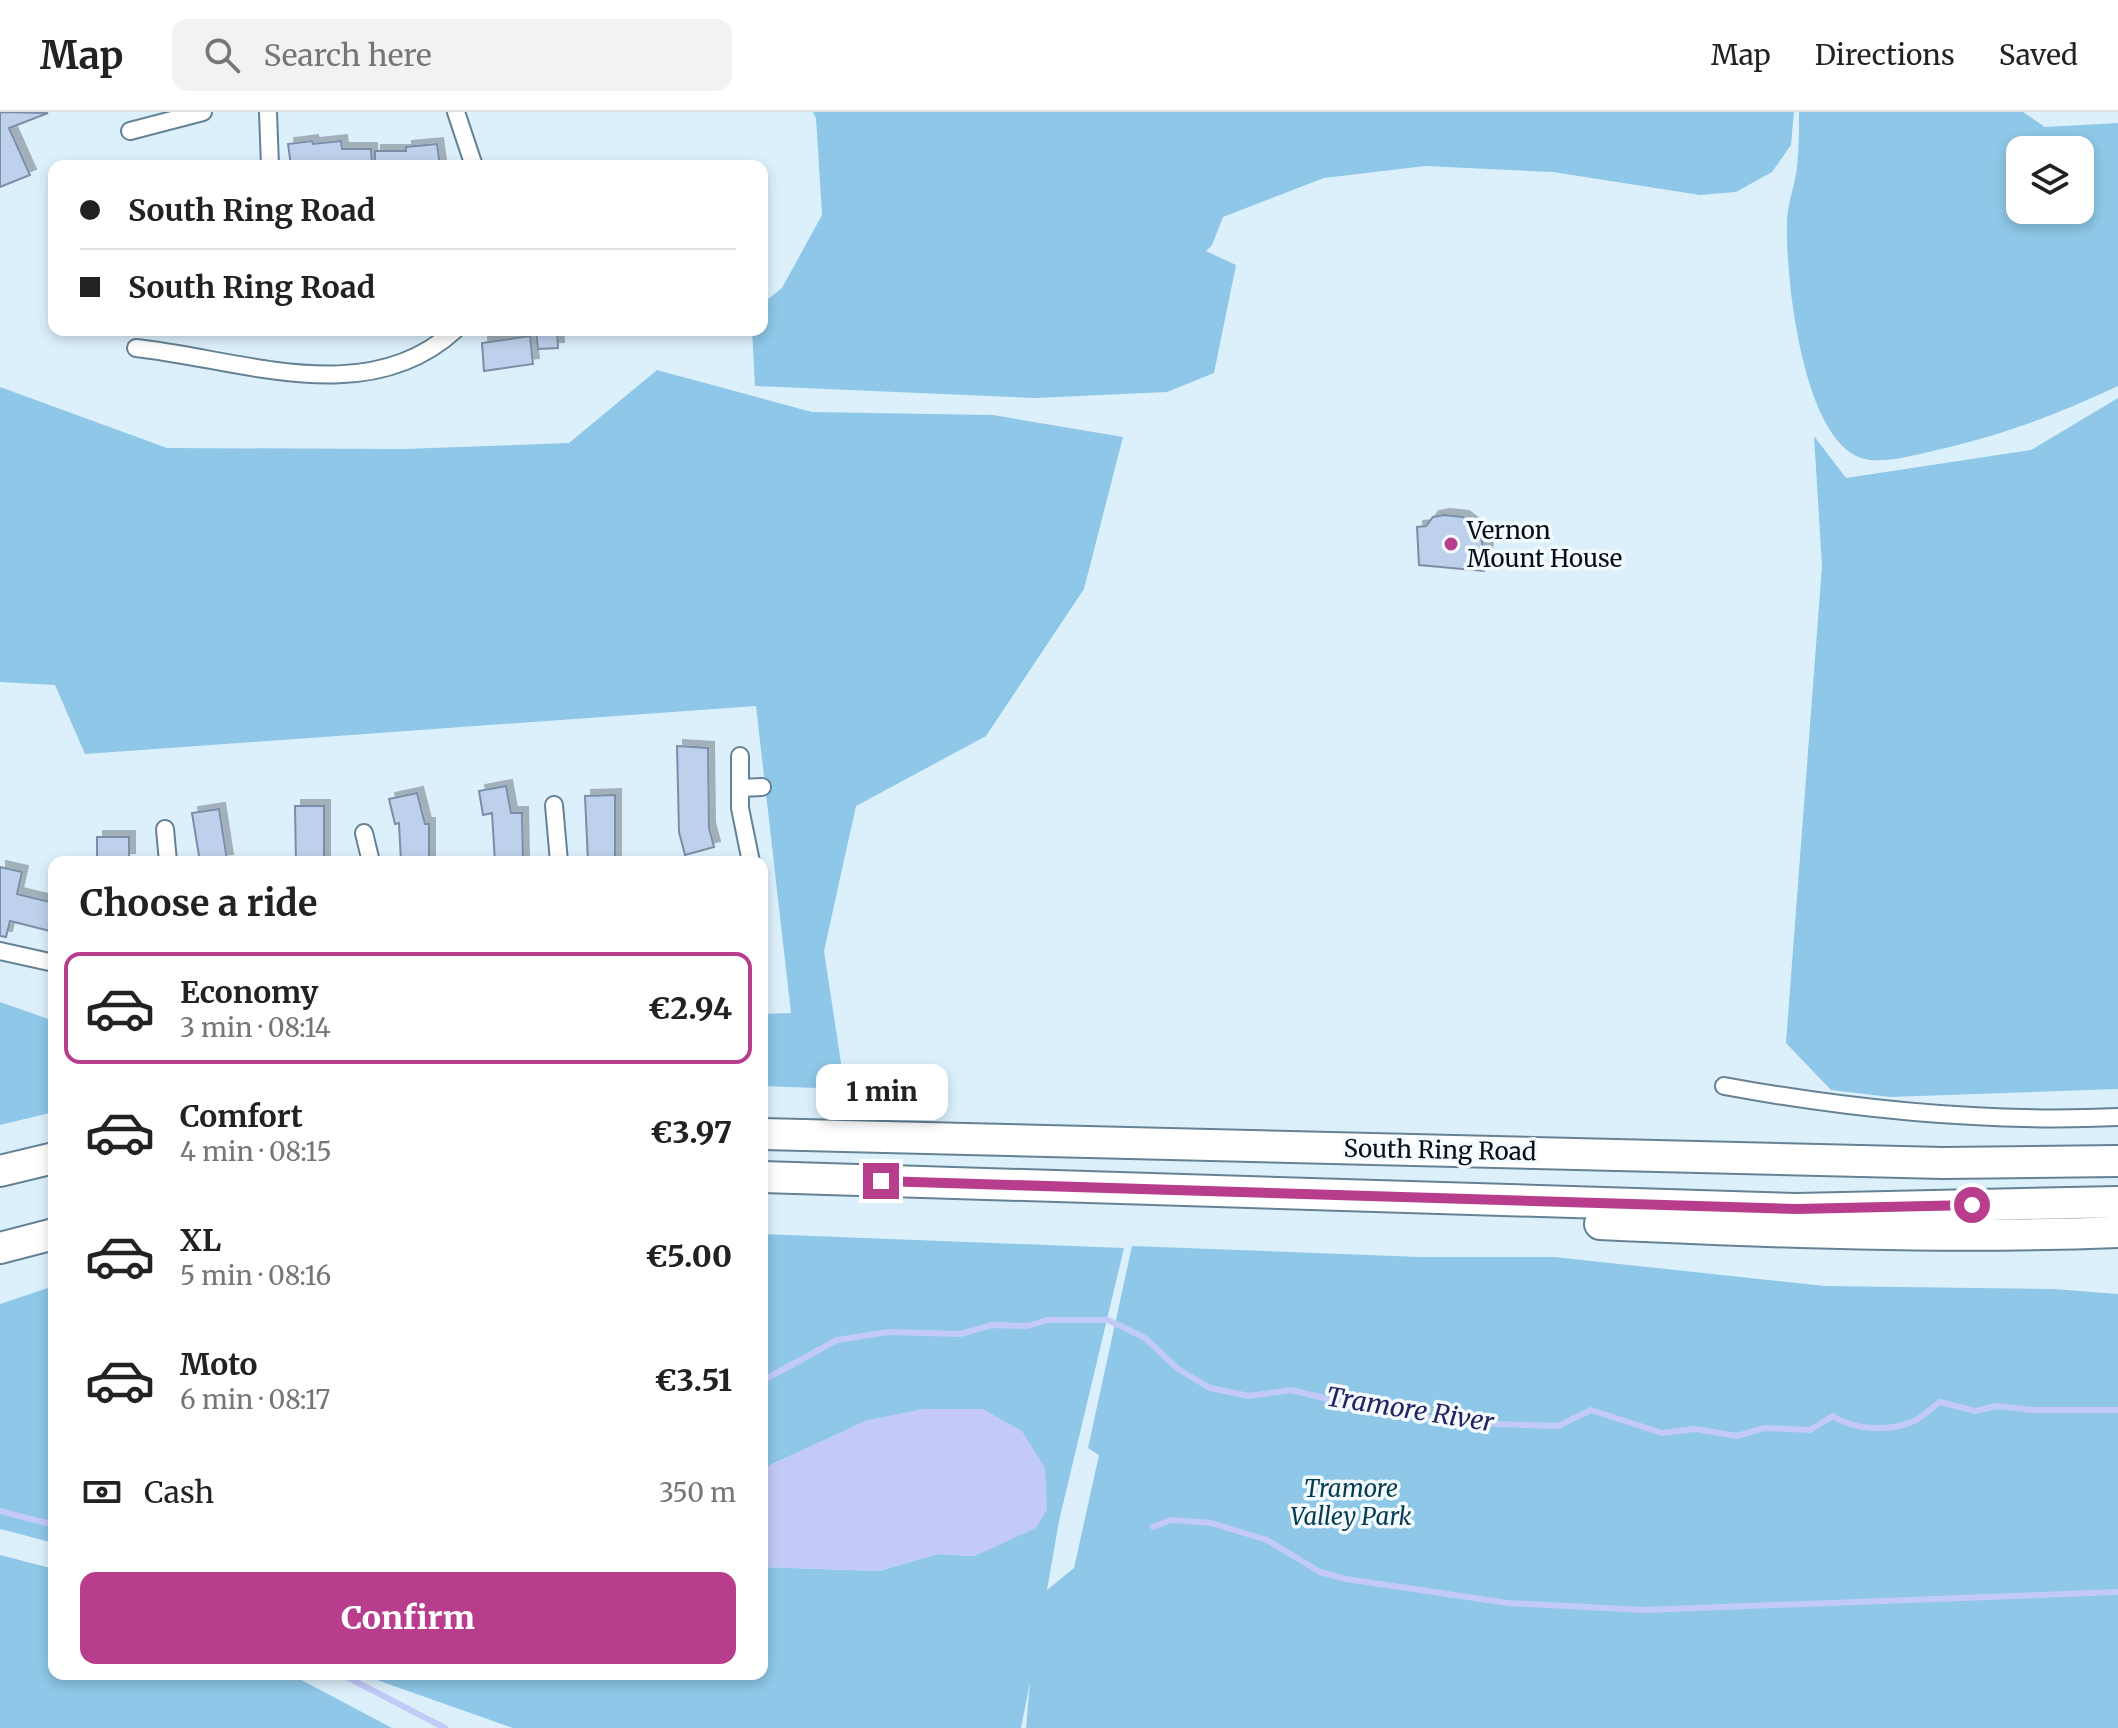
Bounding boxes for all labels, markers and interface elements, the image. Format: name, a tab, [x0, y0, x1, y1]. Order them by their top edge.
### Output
search box	[172, 19, 732, 91]
text: Map	[40, 32, 124, 79]
icon: search	[200, 33, 244, 77]
text: Search here	[264, 36, 432, 74]
text: Map	[1711, 37, 1771, 73]
text: Directions	[1815, 37, 1955, 73]
text: Saved	[1999, 37, 2078, 73]
map controls	[2006, 136, 2094, 224]
button: layers	[2006, 136, 2094, 224]
text: South Ring Road	[128, 191, 375, 229]
text: South Ring Road	[128, 268, 375, 306]
place label: Vernon Mount House	[1466, 515, 1622, 574]
marker: Vernon Mount House	[1442, 535, 1460, 553]
text: Choose a ride	[80, 881, 317, 926]
icon: car	[84, 972, 156, 1044]
text: Economy	[180, 973, 318, 1011]
text: €2.94	[648, 989, 732, 1027]
text: 3 min · 08:14	[180, 1011, 331, 1044]
callout: 1 min	[815, 1065, 947, 1121]
text: 1 min	[846, 1075, 918, 1108]
icon: car	[84, 1096, 156, 1168]
text: Comfort	[180, 1097, 303, 1135]
text: €3.97	[650, 1113, 732, 1151]
street label: South Ring Road	[1343, 1133, 1537, 1167]
text: 4 min · 08:15	[180, 1135, 332, 1168]
route end	[863, 1163, 899, 1199]
route start	[1954, 1187, 1990, 1223]
icon: car	[84, 1220, 156, 1292]
text: XL	[180, 1221, 221, 1259]
text: €5.00	[645, 1237, 732, 1275]
text: 5 min · 08:16	[180, 1259, 331, 1292]
icon: car	[84, 1344, 156, 1416]
text: Moto	[180, 1345, 258, 1383]
text: €3.51	[654, 1361, 732, 1399]
water label: Tramore River	[1324, 1379, 1497, 1439]
text: 6 min · 08:17	[180, 1383, 330, 1416]
icon: cash	[80, 1470, 124, 1514]
text: Cash	[144, 1473, 214, 1511]
park label: Tramore Valley Park	[1290, 1473, 1412, 1532]
text: 350 m	[659, 1476, 736, 1509]
button: Confirm	[80, 1572, 736, 1664]

